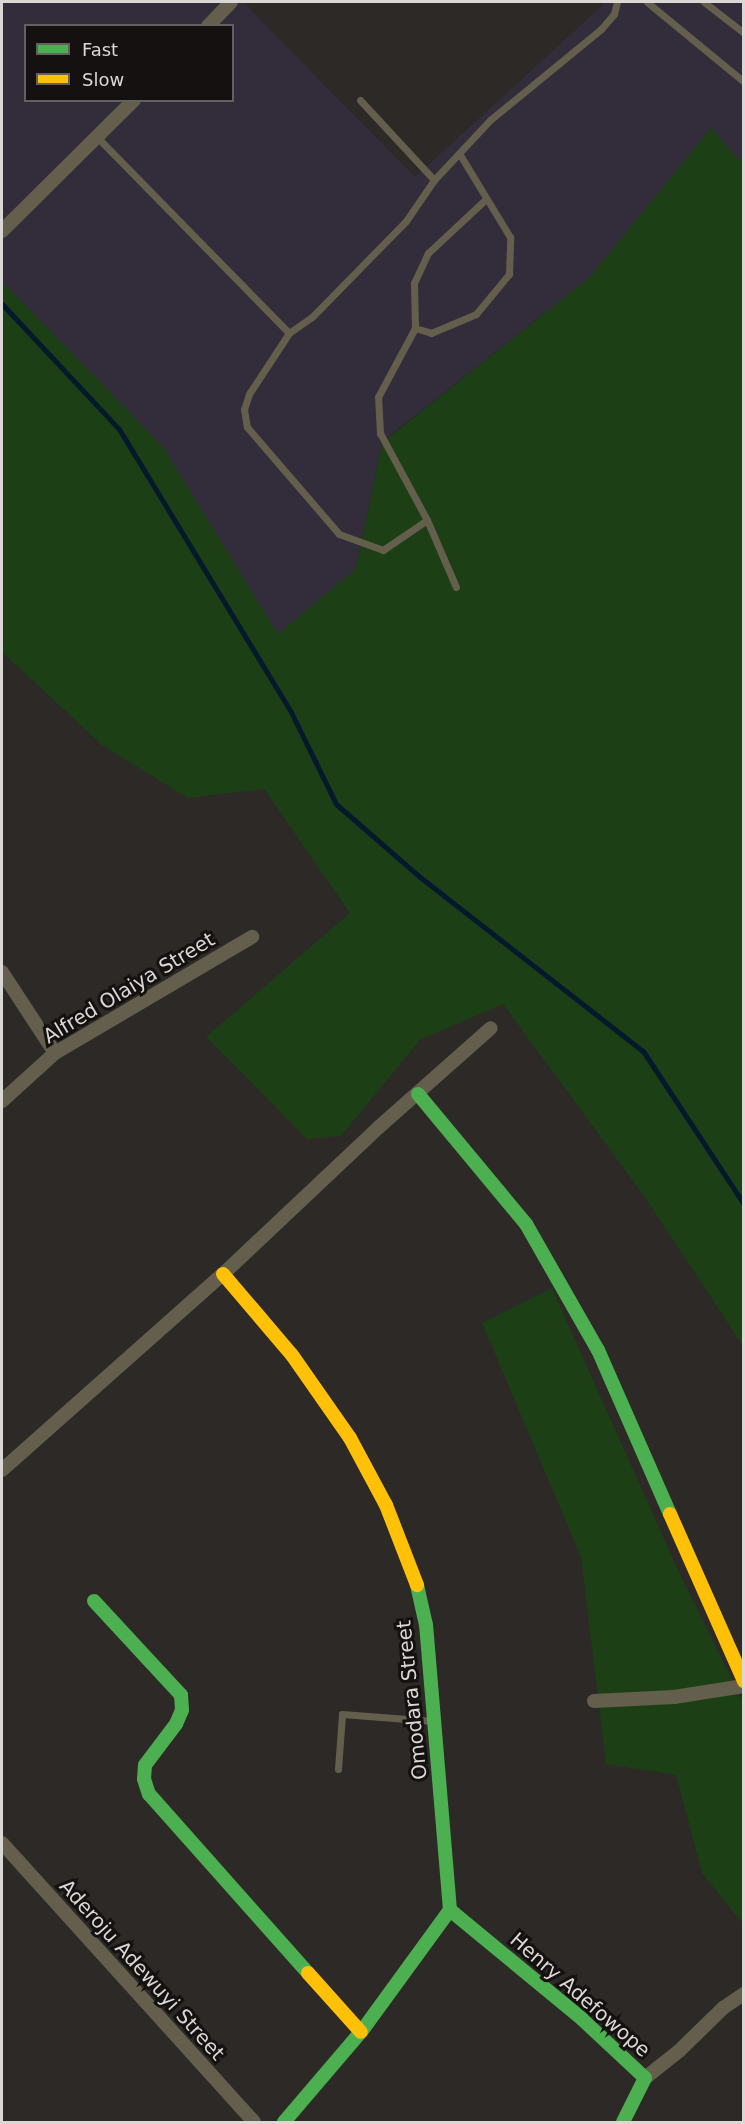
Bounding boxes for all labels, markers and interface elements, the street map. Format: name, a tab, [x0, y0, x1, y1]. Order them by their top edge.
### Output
legend	[24, 24, 234, 102]
text: Fast	[82, 39, 118, 60]
text: Slow	[82, 69, 124, 90]
street label: Alfred Olaiya Street	[39, 927, 219, 1049]
street label: Omodara Street	[392, 1619, 432, 1781]
street label: Aderoju Adewuyi Street	[55, 1875, 229, 2065]
street label: Henry Adefowope	[505, 1928, 655, 2062]

